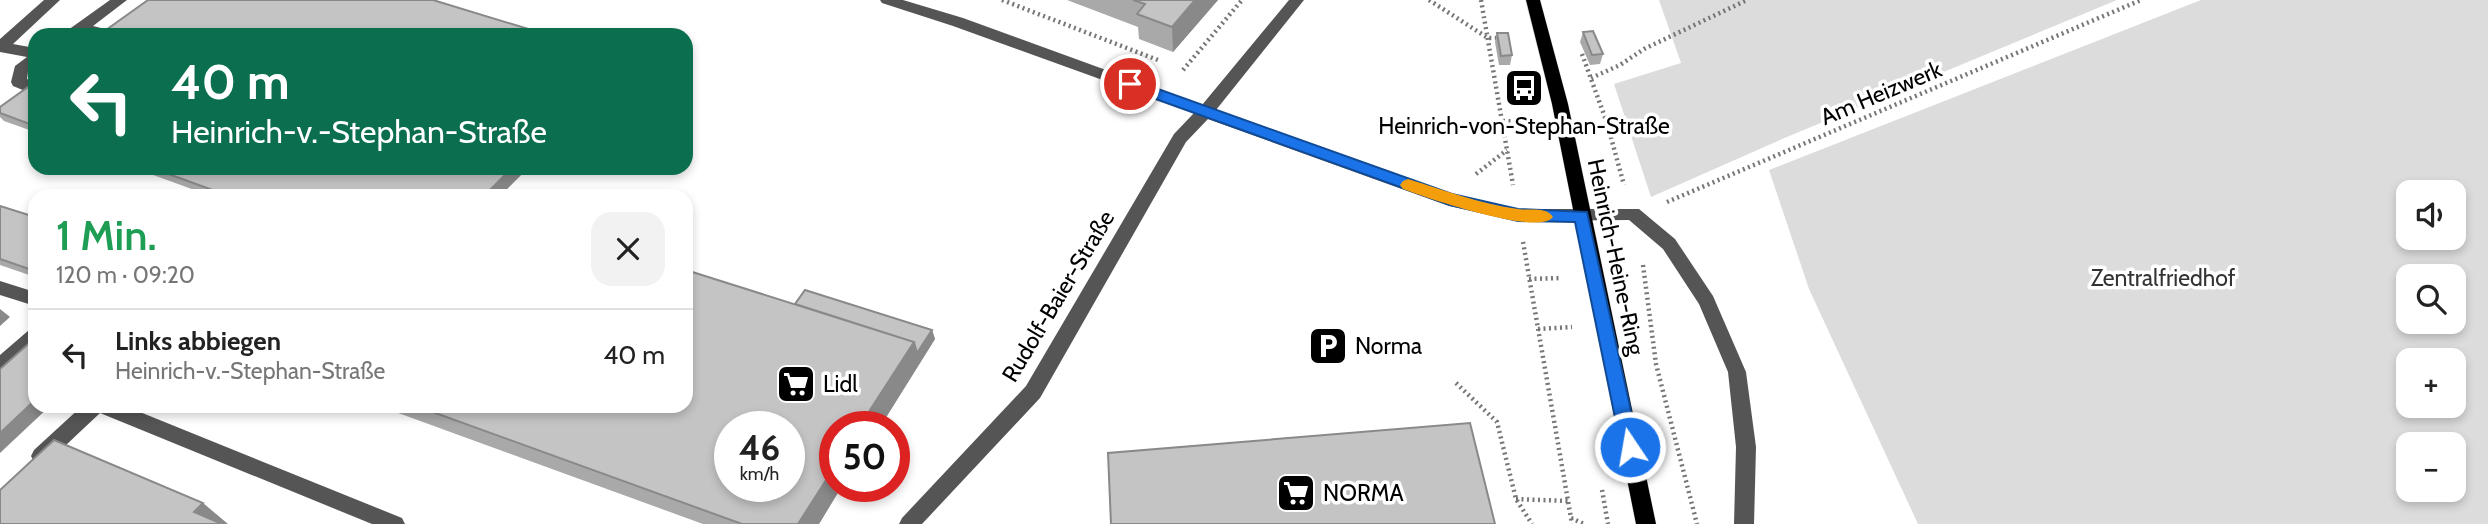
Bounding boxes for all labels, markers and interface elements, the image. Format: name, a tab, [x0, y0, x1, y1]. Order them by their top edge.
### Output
text: 40 m	[171, 52, 290, 111]
pin	[1100, 54, 1160, 114]
street label: Am Heizwerk	[1816, 55, 1946, 131]
icon: left	[56, 56, 147, 147]
icon: arrive	[1111, 65, 1149, 103]
bus stop icon: Heinrich-von-Stephan-Straße	[1503, 67, 1545, 109]
text: Heinrich-v.-Stephan-Straße	[171, 112, 547, 151]
place label: Heinrich-von-Stephan-Straße	[1378, 112, 1670, 140]
street label: Heinrich-Heine-Ring	[1582, 156, 1651, 358]
map controls	[2396, 180, 2466, 502]
button: sound	[2396, 180, 2466, 250]
street label: Rudolf-Baier-Straße	[996, 205, 1120, 387]
text: 1 Min.	[56, 209, 157, 261]
button: close	[591, 212, 665, 286]
text: 120 m · 09:20	[56, 261, 195, 289]
park label: Zentralfriedhof	[2091, 264, 2236, 292]
button: search	[2396, 264, 2466, 334]
text: Links abbiegen	[115, 325, 281, 357]
parking icon: Norma	[1307, 325, 1349, 367]
place label: Norma	[1355, 332, 1422, 360]
icon: left	[56, 336, 94, 374]
text: 40 m	[603, 339, 665, 371]
button: +	[2396, 348, 2466, 418]
text: Heinrich-v.-Stephan-Straße	[115, 357, 385, 385]
supermarket icon: Lidl	[775, 363, 817, 405]
place label: Lidl	[823, 370, 858, 398]
position arrow	[1593, 410, 1667, 484]
speed limit sign: 50	[819, 411, 910, 502]
text: 46	[739, 426, 780, 469]
button: −	[2396, 432, 2466, 502]
text: km/h	[740, 463, 779, 485]
supermarket icon: NORMA	[1275, 472, 1317, 514]
place label: NORMA	[1323, 479, 1404, 507]

